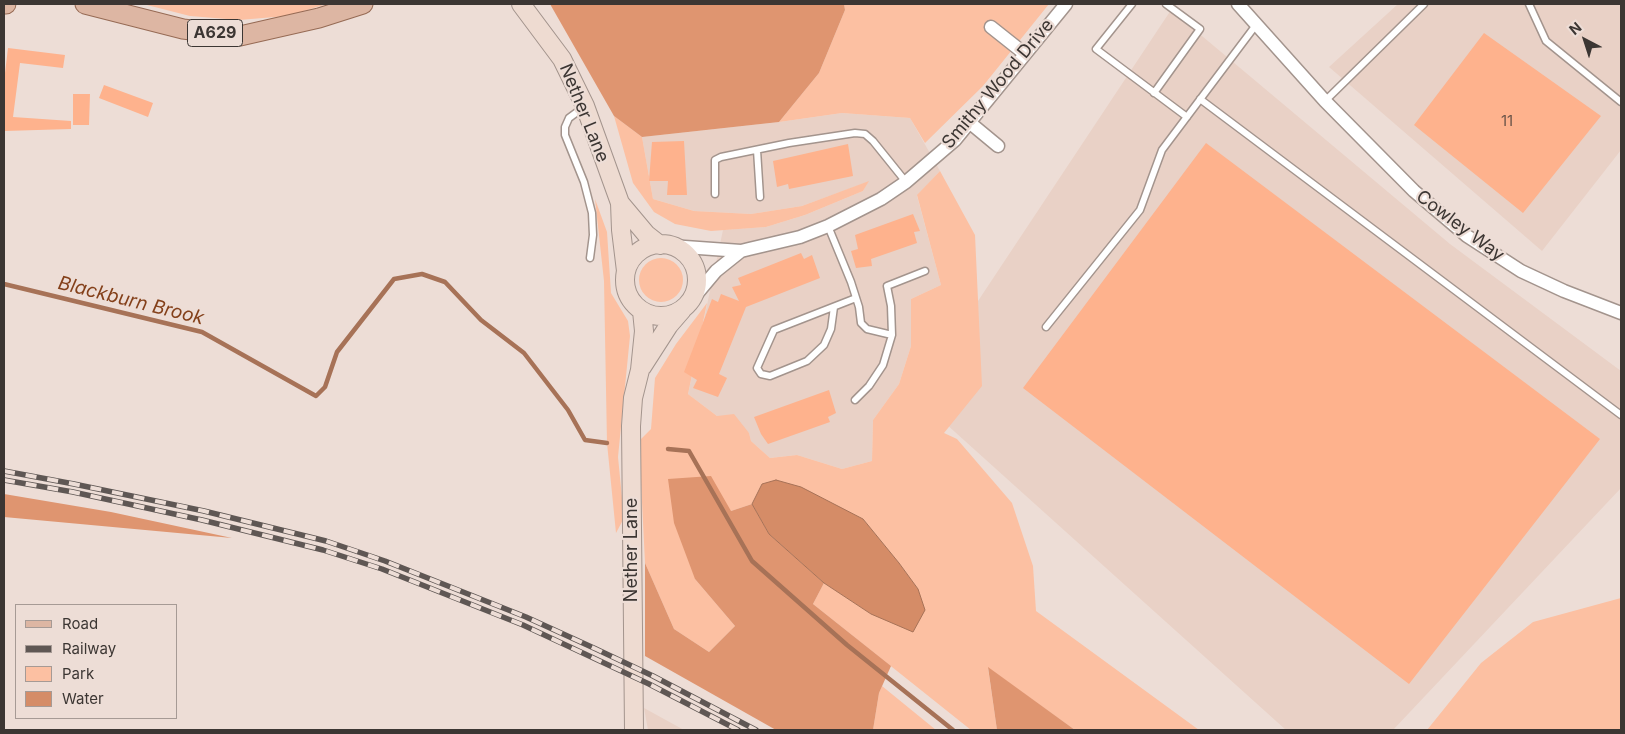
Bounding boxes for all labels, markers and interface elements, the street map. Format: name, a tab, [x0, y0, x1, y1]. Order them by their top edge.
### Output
street label: Smithy Wood Drive	[938, 15, 1058, 153]
north arrow	[1560, 15, 1610, 65]
text: N	[1565, 18, 1585, 38]
road number: A629	[188, 19, 242, 46]
street label: Nether Lane	[554, 61, 614, 165]
house number: 11	[1501, 112, 1513, 130]
street label: Cowley Way	[1412, 186, 1508, 266]
water label: Blackburn Brook	[56, 272, 206, 330]
street label: Nether Lane	[621, 498, 643, 602]
legend	[15, 604, 178, 719]
text: Road	[62, 614, 98, 633]
text: Railway	[62, 639, 116, 658]
text: Park	[62, 664, 94, 683]
text: Water	[62, 689, 104, 708]

